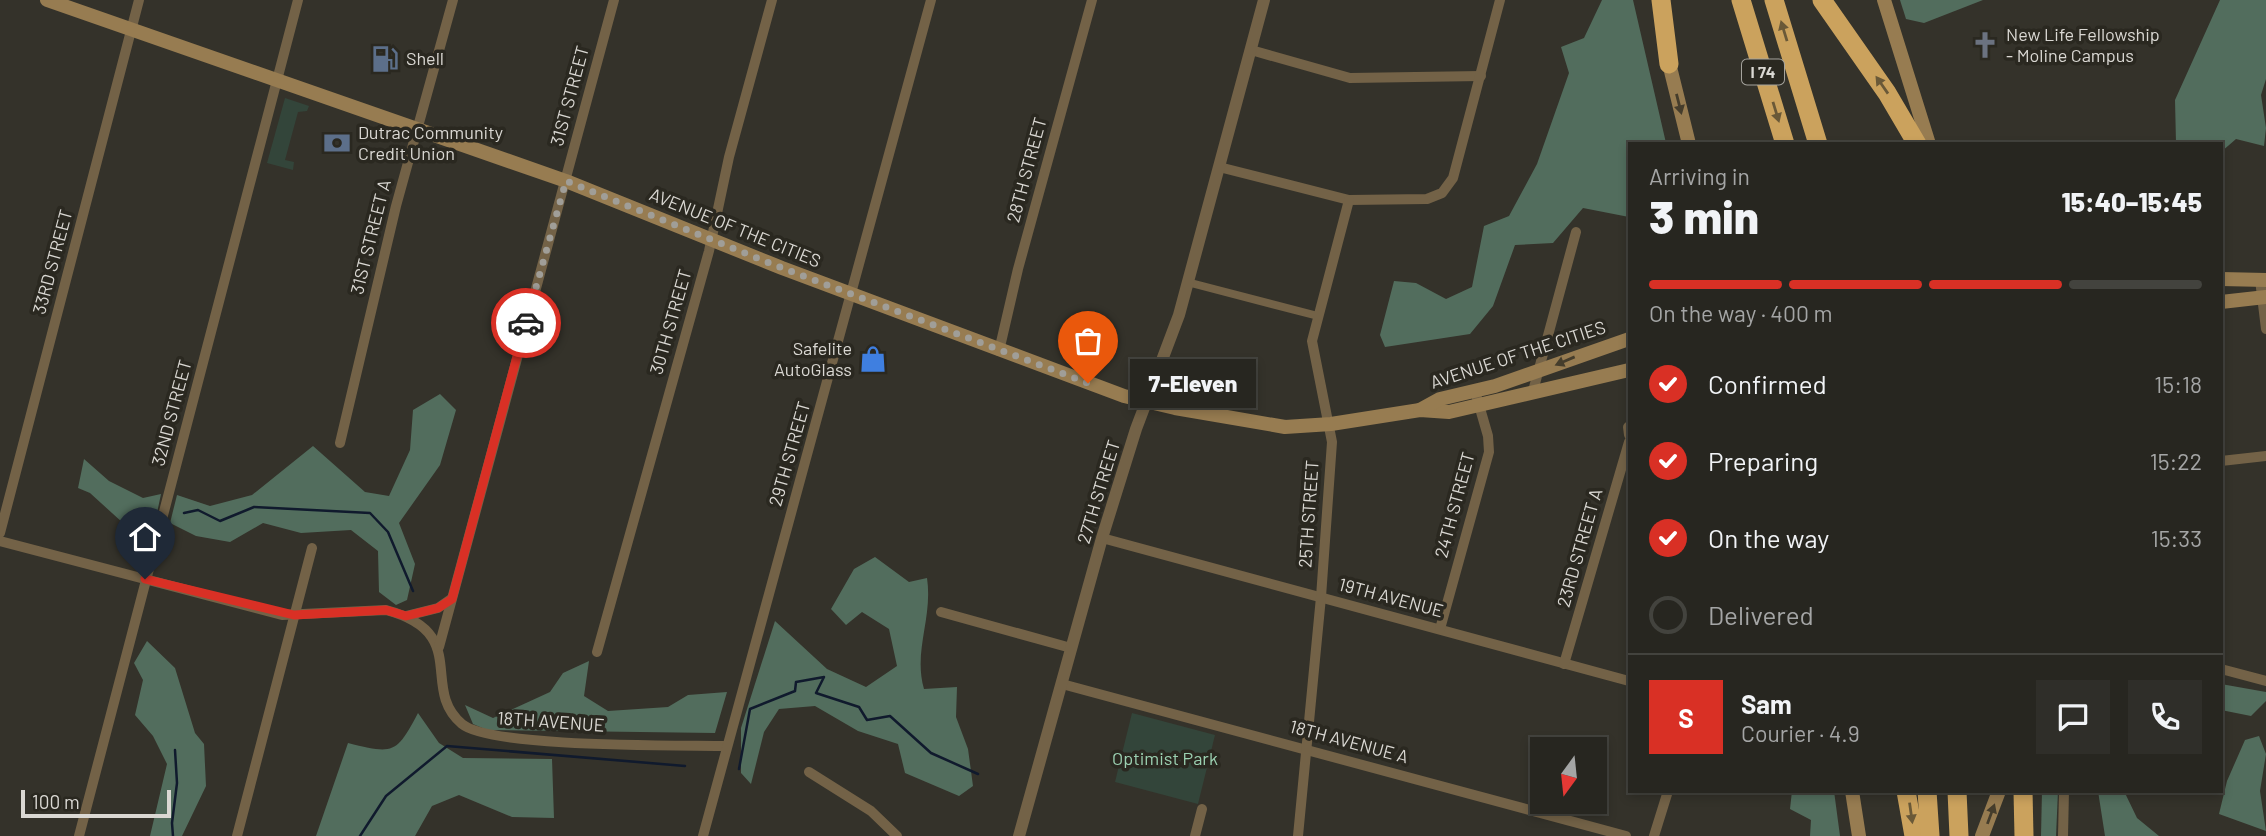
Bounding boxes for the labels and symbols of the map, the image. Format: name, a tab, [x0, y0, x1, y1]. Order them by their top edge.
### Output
one-way arrow	[1778, 21, 1789, 42]
place label: New Life Fellowship - Moline Campus	[2006, 23, 2160, 66]
church icon: New Life Fellowship - Moline Campus	[1970, 30, 2000, 60]
street label: 31ST STREET	[545, 43, 593, 148]
fuel station icon: Shell	[370, 44, 400, 74]
place label: Shell	[406, 47, 444, 69]
road number: I 74	[1742, 60, 1784, 85]
one-way arrow	[1875, 76, 1889, 94]
one-way arrow	[1674, 93, 1685, 115]
one-way arrow	[1771, 102, 1781, 123]
street label: 28TH STREET	[1001, 115, 1051, 225]
place label: Dutrac Community Credit Union	[358, 121, 503, 164]
bank icon: Dutrac Community Credit Union	[322, 128, 352, 158]
street label: 31ST STREET A	[345, 177, 395, 296]
street label: AVENUE OF THE CITIES	[646, 183, 824, 272]
street label: 33RD STREET	[27, 207, 77, 317]
street label: 30TH STREET	[645, 267, 696, 377]
courier	[491, 288, 561, 358]
pin	[1058, 311, 1118, 383]
street label: AVENUE OF THE CITIES	[1427, 315, 1608, 393]
place label: Safelite AutoGlass	[774, 337, 852, 380]
shop icon: Safelite AutoGlass	[858, 344, 888, 374]
one-way arrow	[1554, 355, 1575, 366]
street label: 32ND STREET	[146, 357, 196, 468]
callout: 7-Eleven	[1130, 358, 1256, 408]
street label: 29TH STREET	[764, 399, 815, 509]
street label: 27TH STREET	[1072, 437, 1124, 546]
street label: 24TH STREET	[1429, 449, 1479, 560]
street label: 25TH STREET	[1293, 459, 1323, 569]
street label: 23RD STREET A	[1552, 486, 1607, 610]
pin	[115, 507, 175, 579]
street label: 19TH AVENUE	[1337, 573, 1446, 622]
street label: 18TH AVENUE	[497, 706, 605, 736]
street label: 18TH AVENUE A	[1288, 715, 1411, 767]
north arrow	[1530, 737, 1606, 814]
park label: Optimist Park	[1112, 747, 1218, 769]
scale bar	[21, 787, 172, 819]
one-way arrow	[1905, 803, 1916, 825]
one-way arrow	[1986, 803, 1997, 824]

